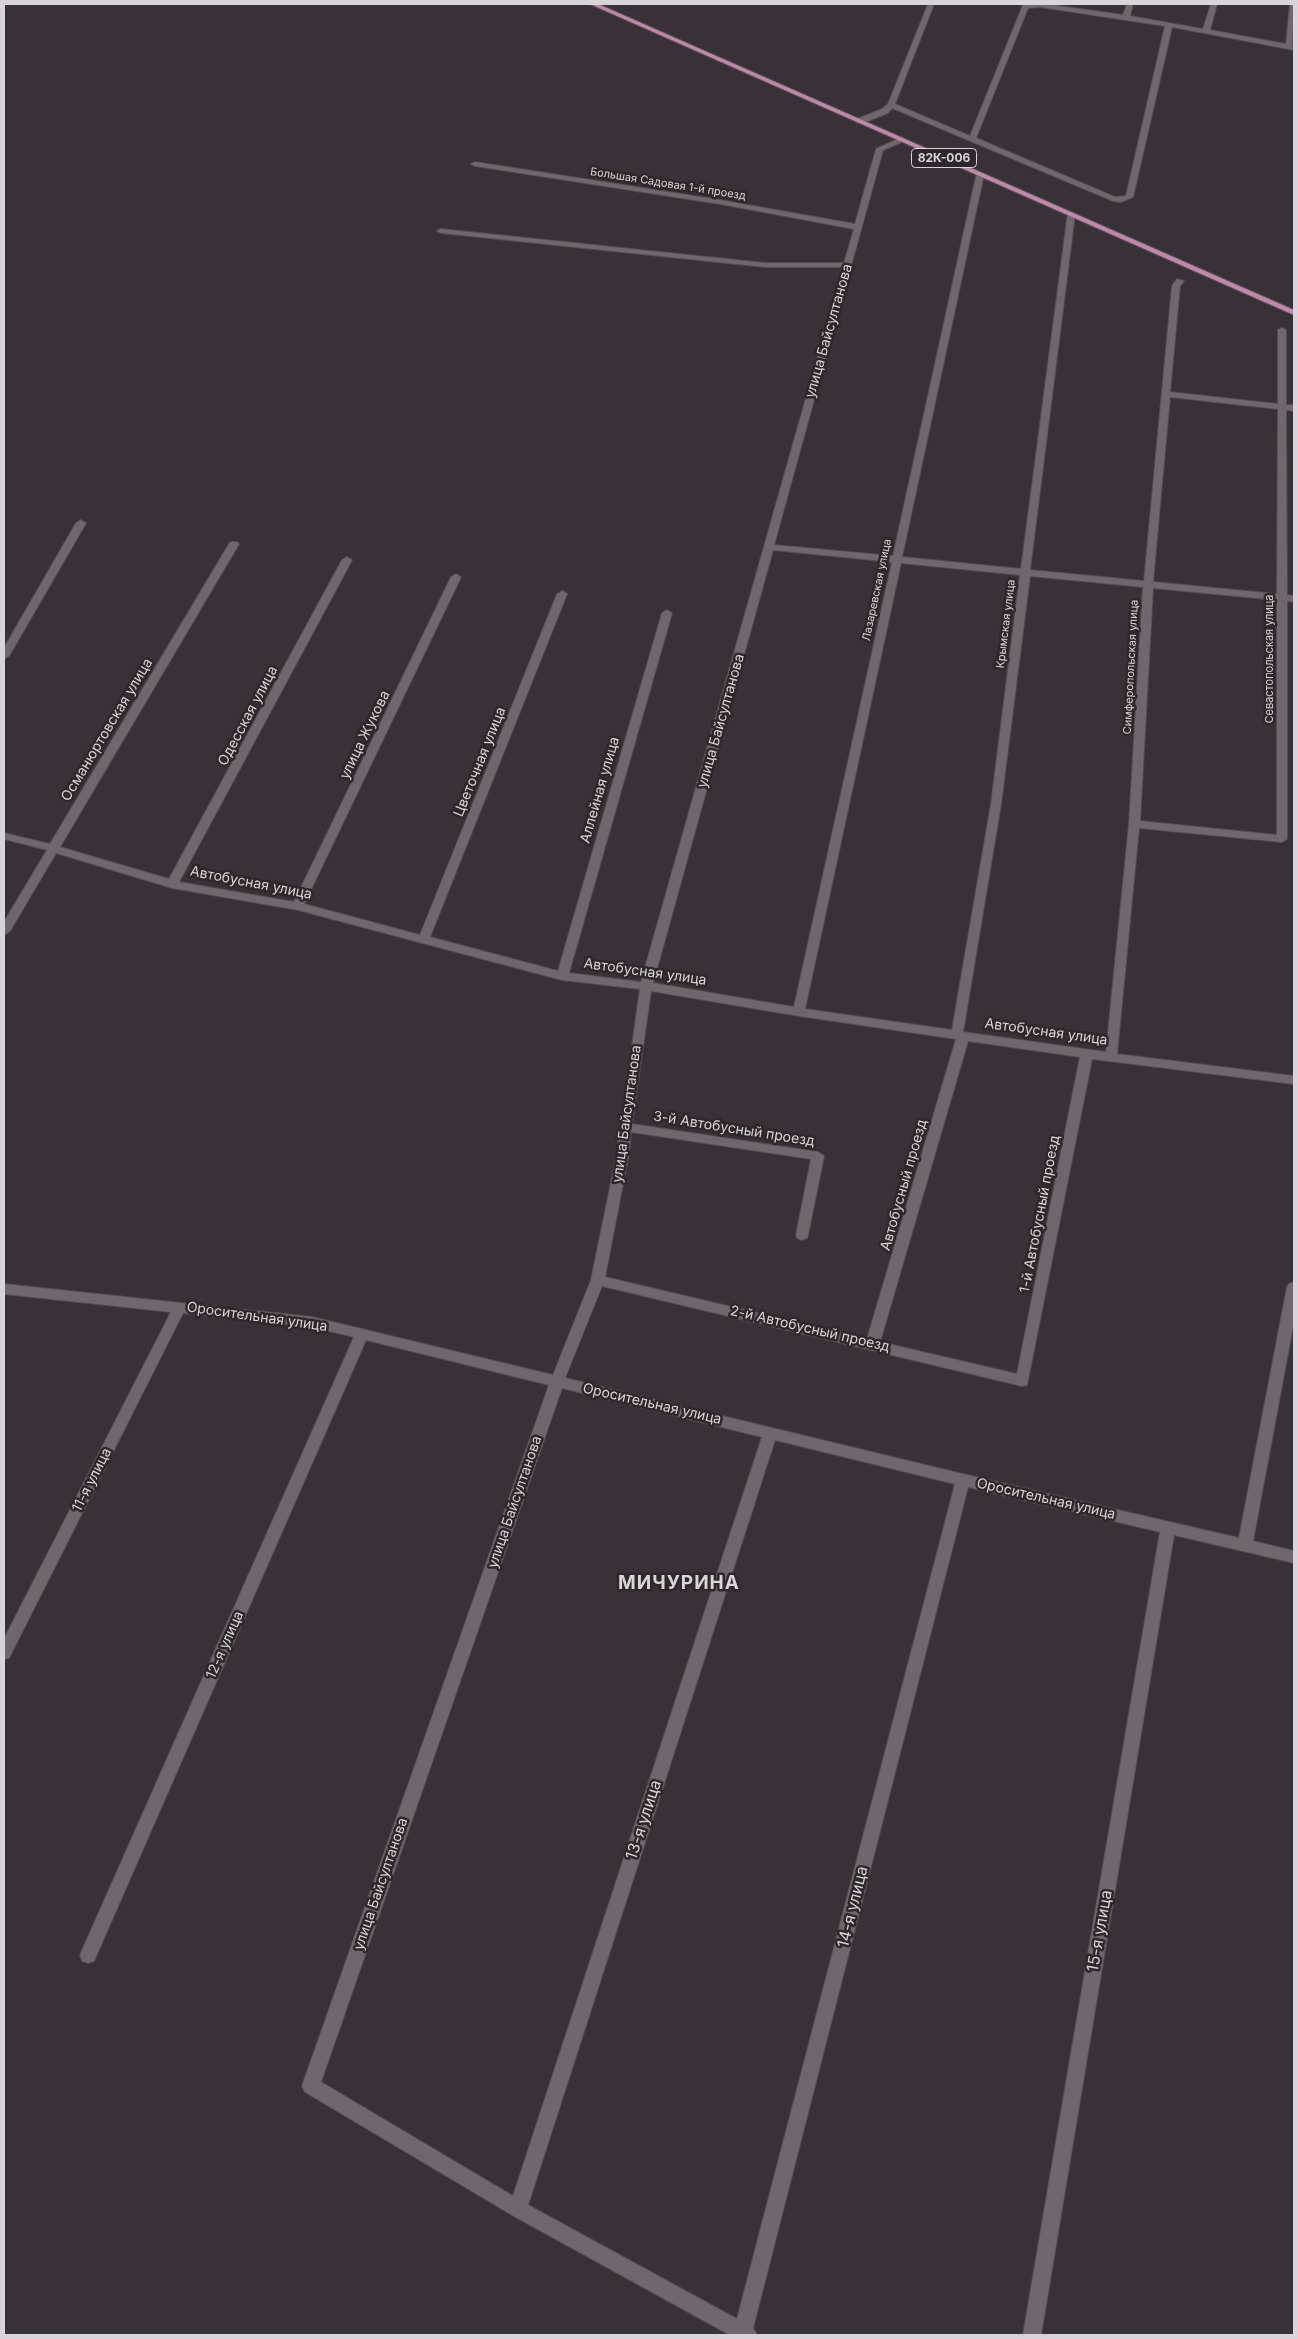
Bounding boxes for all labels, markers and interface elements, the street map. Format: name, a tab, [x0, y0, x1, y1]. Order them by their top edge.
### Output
road number: 82К-006	[912, 148, 976, 168]
street label: Большая Садовая 1-й проезд	[589, 165, 747, 203]
street label: улица Байсултанова	[802, 262, 856, 400]
street label: Лазаревская улица	[860, 538, 894, 642]
street label: Крымская улица	[994, 579, 1018, 669]
street label: Севастопольская улица	[1263, 594, 1277, 724]
street label: Симферопольская улица	[1121, 599, 1141, 735]
street label: улица Байсултанова	[694, 652, 748, 790]
street label: Османюртовская улица	[58, 656, 156, 804]
street label: Одесская улица	[215, 663, 281, 769]
street label: улица Жукова	[336, 688, 394, 782]
street label: Цветочная улица	[450, 705, 510, 819]
street label: Аллейная улица	[577, 735, 623, 845]
street label: Автобусная улица	[189, 863, 313, 903]
street label: Автобусная улица	[583, 955, 707, 989]
street label: Автобусная улица	[984, 1015, 1108, 1049]
street label: улица Байсултанова	[609, 1044, 645, 1184]
street label: 3-й Автобусный проезд	[652, 1108, 816, 1150]
street label: Автобусный проезд	[877, 1117, 931, 1253]
street label: 1-й Автобусный проезд	[1016, 1134, 1064, 1294]
street label: Оросительная улица	[186, 1299, 328, 1335]
street label: 2-й Автобусный проезд	[729, 1302, 891, 1356]
street label: Оросительная улица	[581, 1380, 723, 1428]
street label: улица Байсултанова	[484, 1434, 546, 1570]
street label: 11-я улица	[69, 1445, 115, 1515]
street label: Оросительная улица	[975, 1475, 1117, 1523]
district label: МИЧУРИНА	[617, 1572, 741, 1594]
street label: 12-я улица	[203, 1609, 247, 1681]
street label: 13-я улица	[622, 1778, 666, 1862]
street label: улица Байсултанова	[350, 1816, 412, 1952]
street label: 14-я улица	[834, 1864, 872, 1950]
street label: 15-я улица	[1083, 1889, 1117, 1973]

